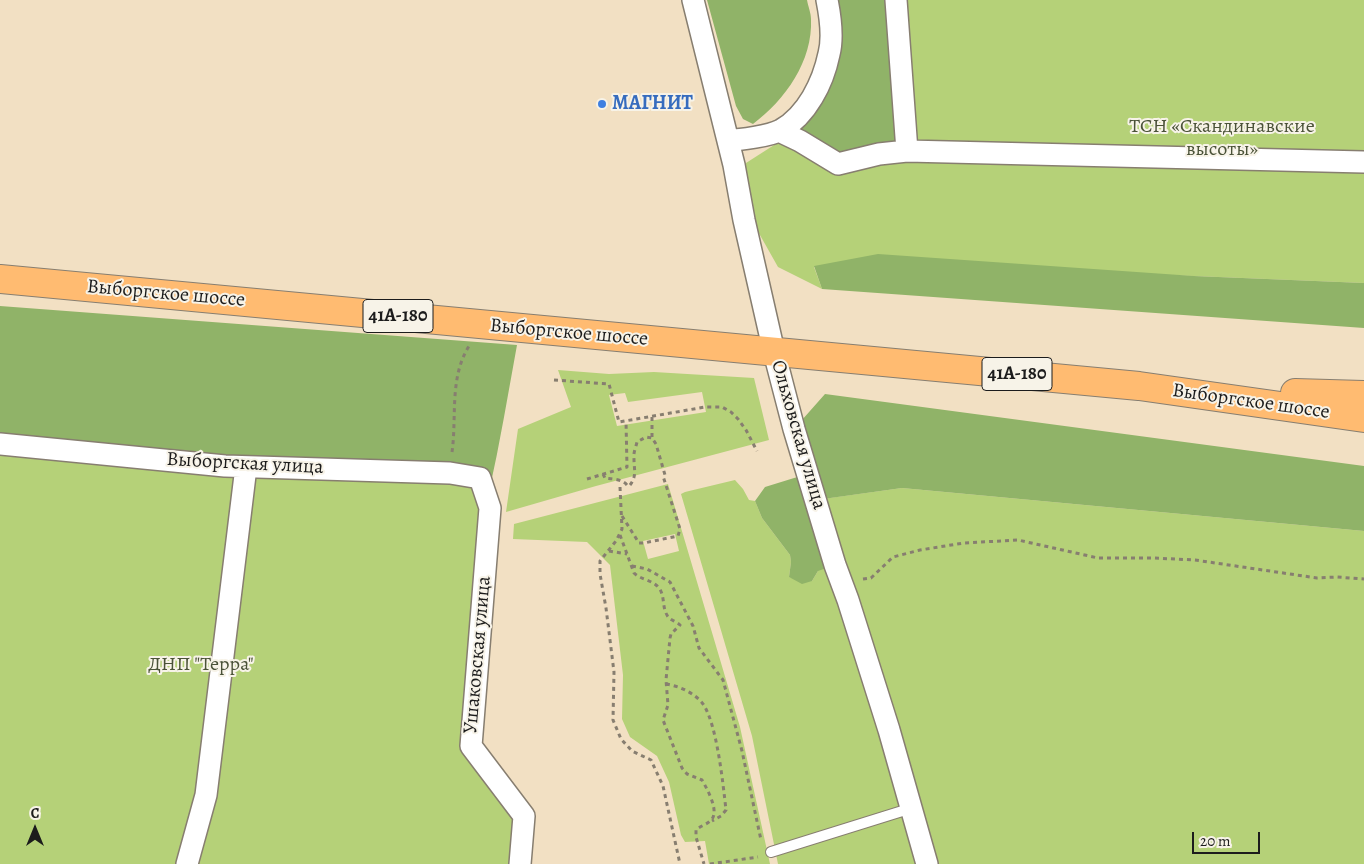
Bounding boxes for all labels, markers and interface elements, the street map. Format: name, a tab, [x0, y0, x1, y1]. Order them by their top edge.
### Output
place label: МАГНИТ	[612, 92, 693, 116]
marker: МАГНИТ	[596, 98, 608, 110]
park label: ТСН «Скандинавские высоты»	[1129, 115, 1315, 162]
street label: Выборгское шоссе	[86, 275, 246, 313]
road number: 41А-180	[363, 300, 433, 332]
street label: Выборгское шоссе	[489, 314, 649, 352]
street label: Ольховская улица	[765, 358, 831, 512]
road number: 41А-180	[982, 358, 1052, 390]
street label: Выборгское шоссе	[1171, 379, 1331, 425]
street label: Выборгская улица	[166, 448, 324, 480]
street label: Ушаковская улица	[459, 575, 497, 735]
park label: ДНП "Терра"	[148, 653, 254, 677]
north arrow	[10, 804, 60, 854]
text: С	[31, 804, 39, 823]
scale bar	[1194, 822, 1262, 854]
text: 20 m	[1200, 831, 1231, 851]

